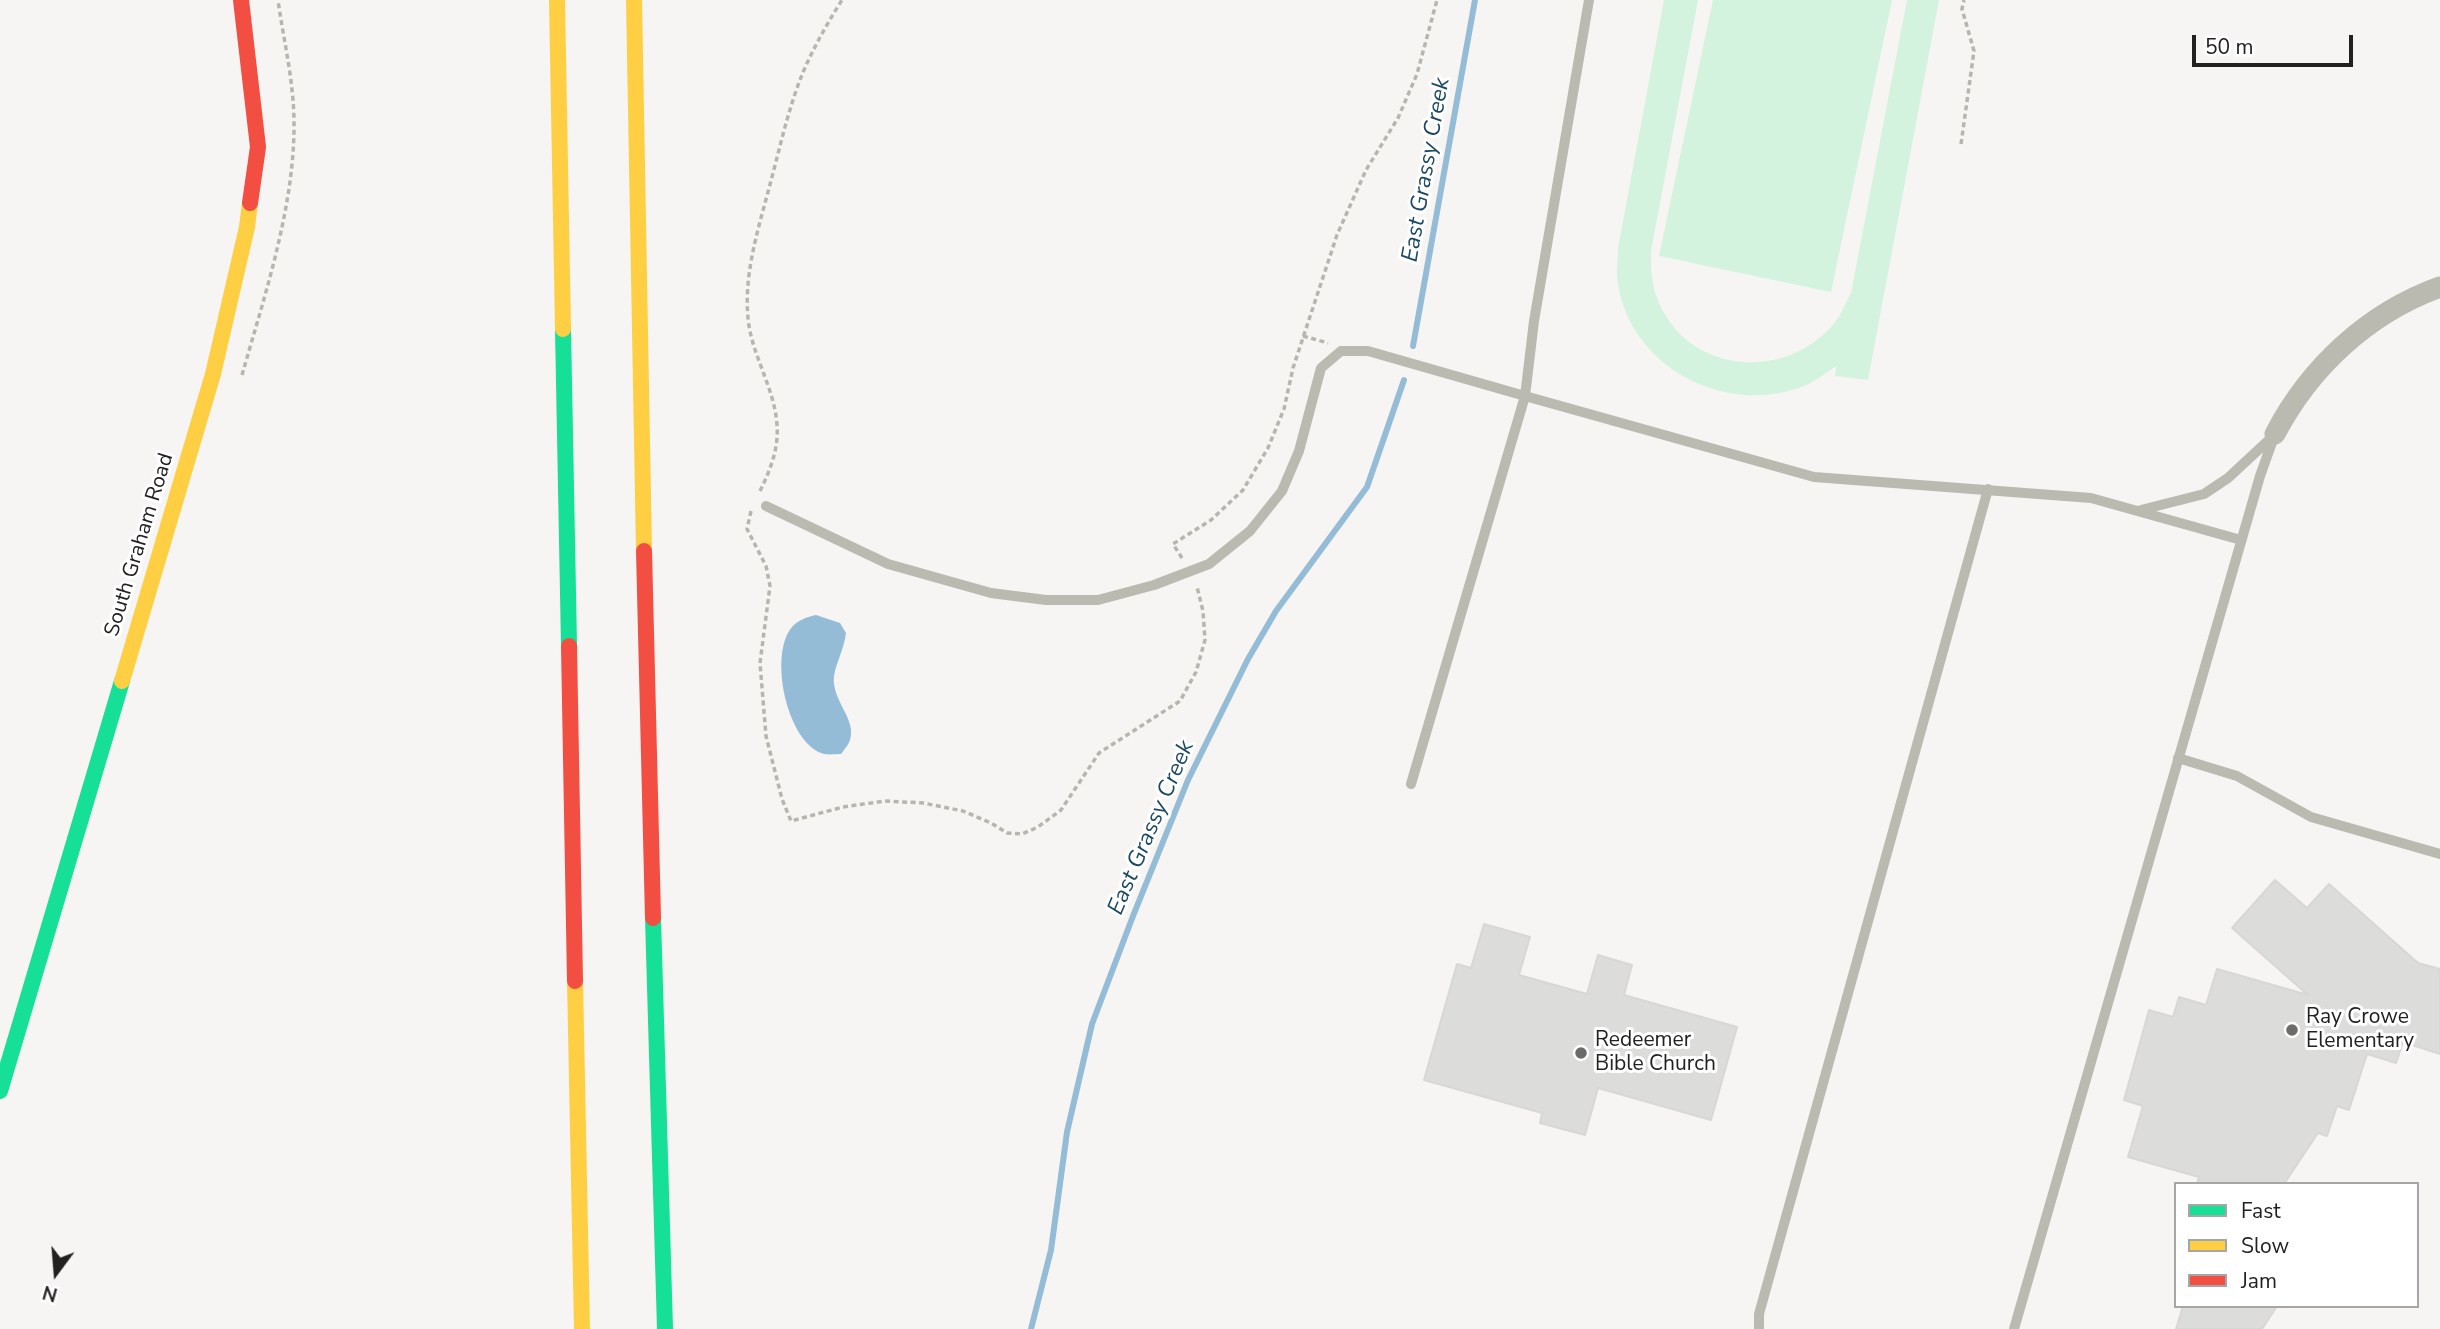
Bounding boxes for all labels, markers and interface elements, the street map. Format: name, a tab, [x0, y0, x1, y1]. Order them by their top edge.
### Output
scale bar	[2195, 21, 2356, 65]
text: 50 m	[2205, 33, 2254, 61]
water label: East Grassy Creek	[1397, 76, 1457, 264]
street label: South Graham Road	[100, 450, 180, 640]
water label: East Grassy Creek	[1103, 737, 1201, 919]
place label: Ray Crowe Elementary	[2306, 1005, 2414, 1055]
marker: Ray Crowe Elementary	[2284, 1022, 2300, 1038]
place label: Redeemer Bible Church	[1595, 1028, 1716, 1078]
marker: Redeemer Bible Church	[1573, 1045, 1589, 1061]
legend	[2174, 1182, 2419, 1308]
text: Fast	[2241, 1197, 2281, 1225]
text: Slow	[2241, 1232, 2289, 1260]
north arrow	[21, 1238, 91, 1308]
text: Jam	[2241, 1267, 2277, 1295]
text: N	[40, 1279, 61, 1308]

